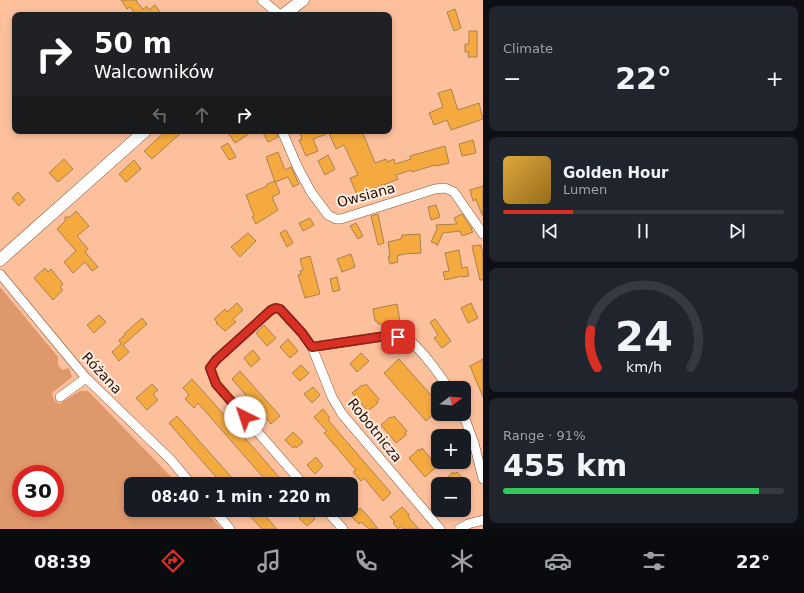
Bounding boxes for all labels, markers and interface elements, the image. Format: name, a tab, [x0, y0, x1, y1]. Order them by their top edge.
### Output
text: 50 m	[94, 27, 172, 60]
icon: right	[28, 28, 80, 80]
text: Climate	[503, 41, 553, 56]
text: Walcowników	[94, 61, 214, 82]
text: 22°	[615, 61, 672, 96]
text: −	[503, 66, 521, 91]
text: +	[766, 66, 784, 91]
icon: left	[149, 104, 171, 126]
icon: ahead	[191, 104, 213, 126]
icon: right	[233, 104, 255, 126]
text: Golden Hour	[563, 164, 669, 182]
street label: Owsiana	[335, 180, 397, 210]
text: Lumen	[563, 182, 607, 197]
icon: previous	[539, 220, 561, 242]
icon: pause	[632, 220, 654, 242]
icon: next	[726, 220, 748, 242]
text: 24	[615, 312, 672, 361]
pin	[381, 320, 415, 354]
icon: arrive	[387, 326, 409, 348]
street label: Różana	[79, 349, 125, 397]
text: km/h	[625, 358, 662, 374]
north arrow	[431, 381, 471, 421]
map controls	[431, 381, 471, 517]
street label: Robotnicza	[345, 395, 405, 465]
position arrow	[224, 396, 266, 438]
text: Range · 91%	[503, 428, 586, 443]
button: +	[431, 429, 471, 469]
text: 455 km	[503, 448, 627, 483]
speed limit sign: 30	[12, 465, 64, 517]
button: −	[431, 477, 471, 517]
text: 08:40 · 1 min · 220 m	[151, 488, 331, 506]
icon: directions	[159, 547, 187, 575]
icon: music	[255, 547, 283, 575]
icon: phone	[352, 547, 380, 575]
icon: climate	[448, 547, 476, 575]
icon: car	[544, 547, 572, 575]
icon: filters	[640, 547, 668, 575]
text: 08:39	[34, 551, 91, 572]
text: 22°	[736, 551, 770, 572]

